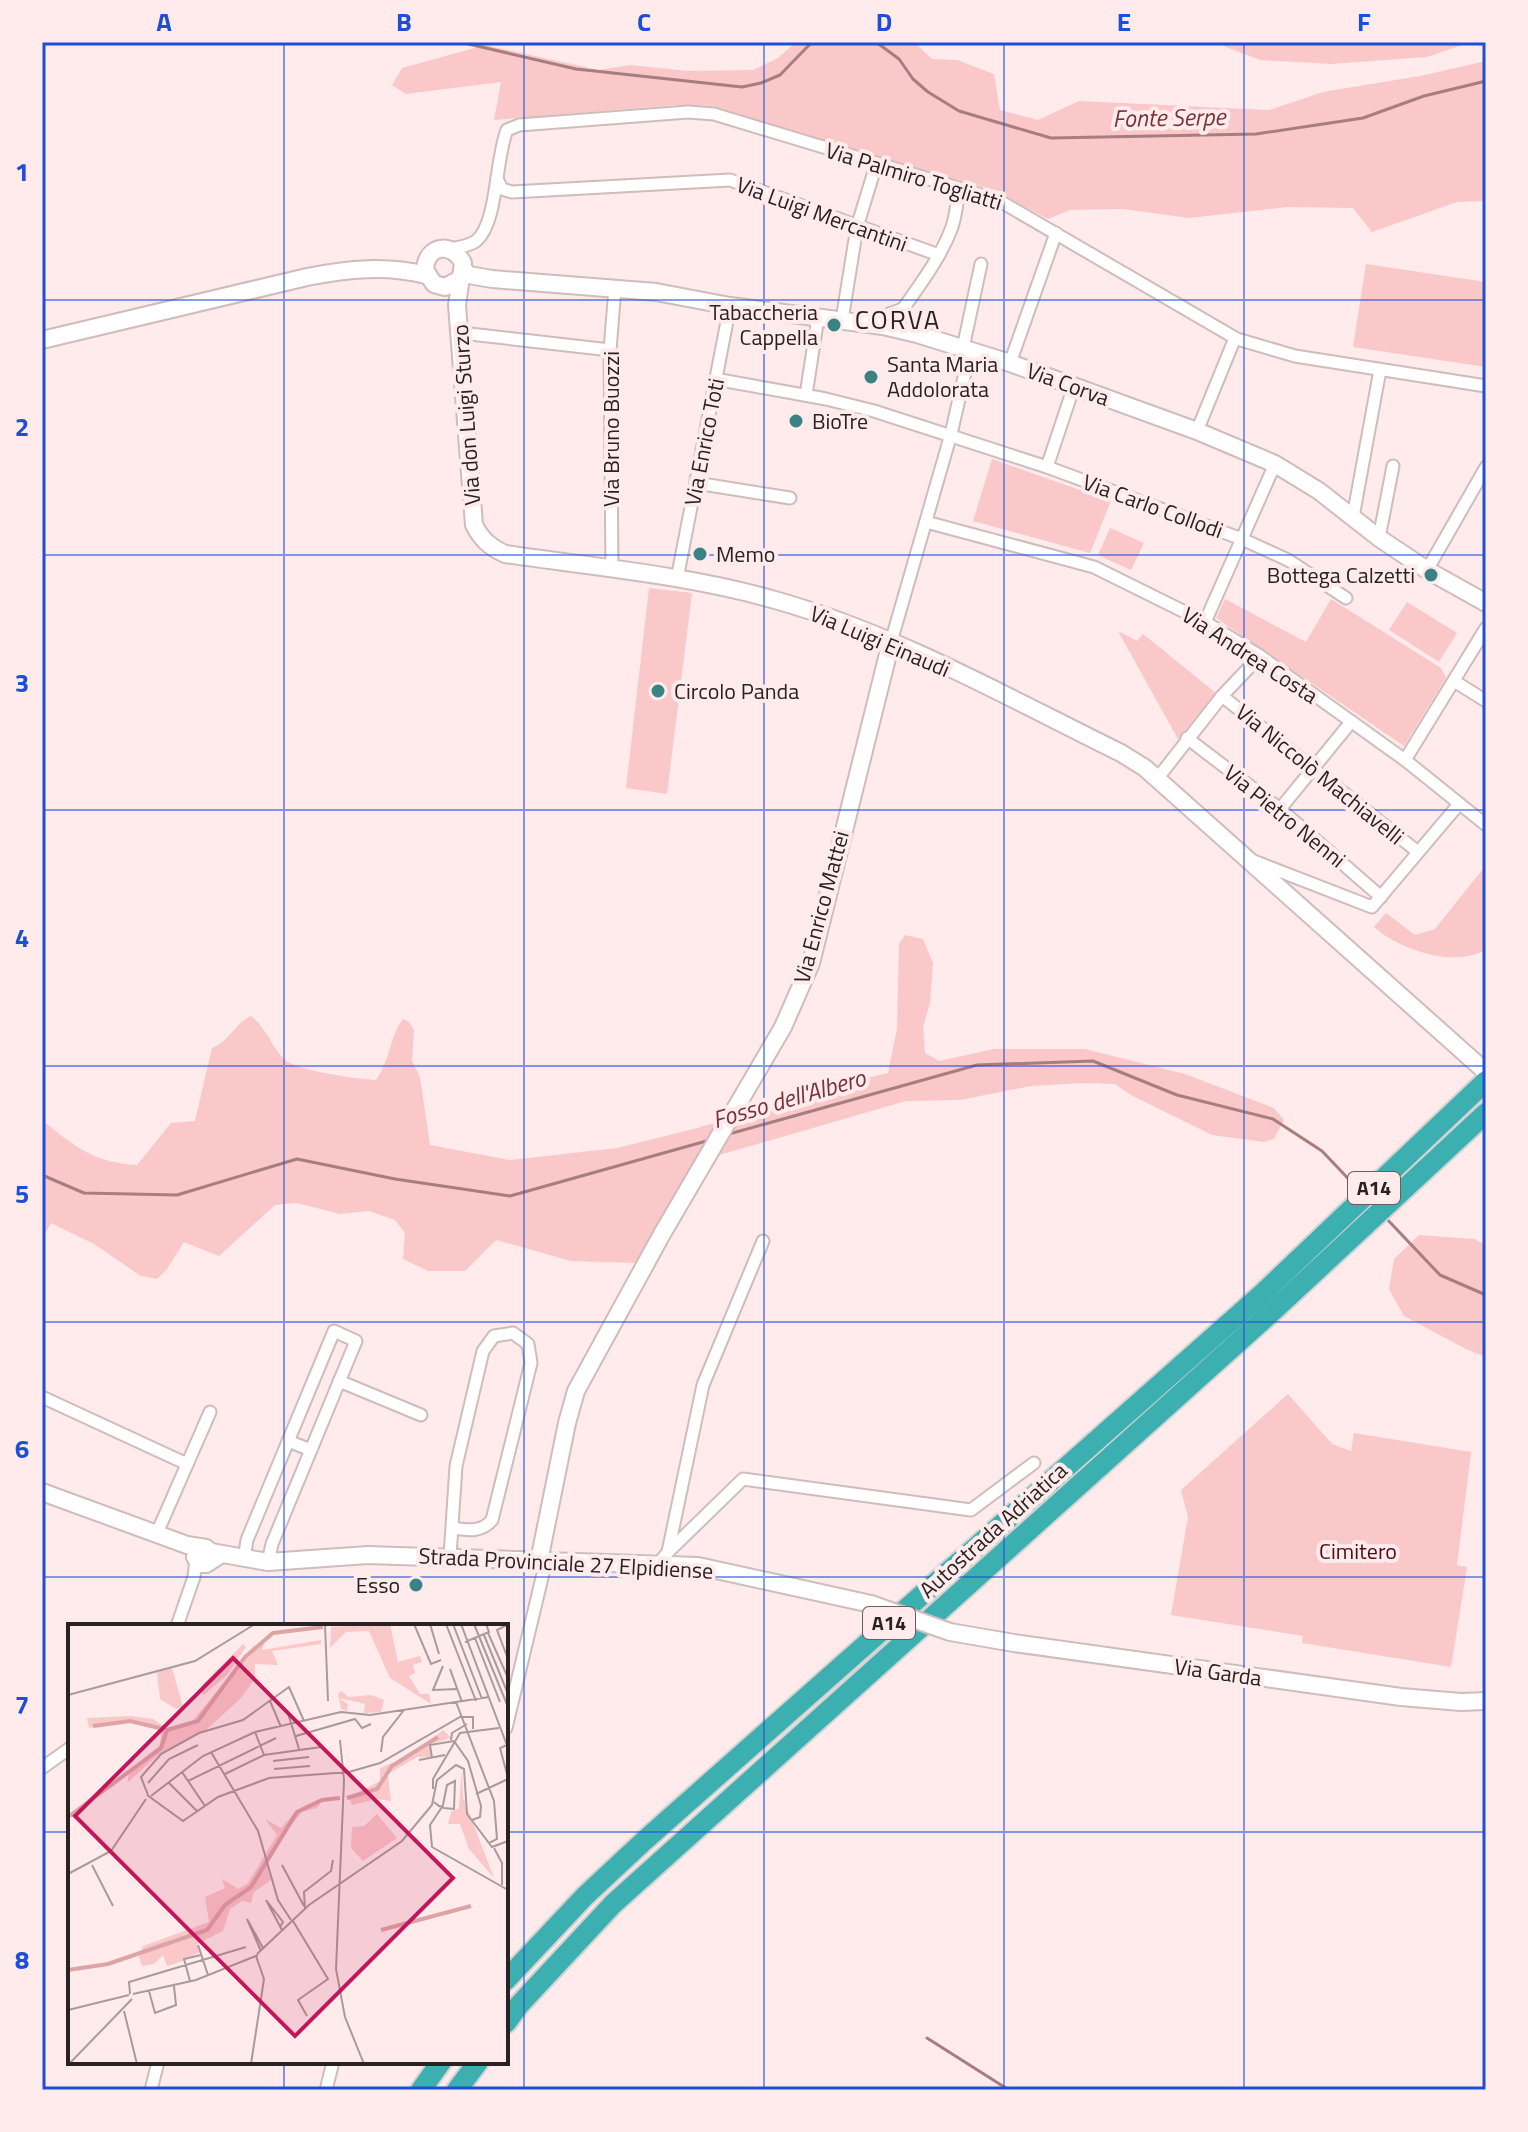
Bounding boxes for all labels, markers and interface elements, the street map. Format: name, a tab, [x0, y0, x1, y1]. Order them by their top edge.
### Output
text: A	[156, 2, 172, 41]
text: B	[396, 2, 412, 41]
text: C	[637, 2, 651, 41]
text: D	[876, 2, 892, 41]
text: E	[1117, 2, 1131, 41]
text: F	[1357, 2, 1371, 41]
water label: Fonte Serpe	[1112, 98, 1228, 136]
street label: Via Palmiro Togliatti	[821, 133, 1007, 219]
text: 1	[15, 152, 29, 191]
street label: Via Luigi Mercantini	[732, 167, 912, 261]
place label: Tabaccheria Cappella	[709, 295, 818, 354]
district label: CORVA	[855, 300, 941, 339]
marker: Tabaccheria Cappella	[825, 316, 843, 334]
street label: Via don Luigi Sturzo	[443, 323, 489, 507]
place label: Santa Maria Addolorata	[887, 347, 998, 406]
street label: Via Bruno Buozzi	[594, 351, 628, 507]
street label: Via Corva	[1022, 353, 1114, 415]
marker: Santa Maria Addolorata	[862, 368, 880, 386]
street label: Via Enrico Toti	[675, 375, 733, 509]
place label: BioTre	[812, 404, 868, 438]
text: 2	[15, 407, 29, 446]
marker: BioTre	[787, 412, 805, 430]
street label: Via Carlo Collodi	[1078, 465, 1228, 547]
place label: Memo	[716, 537, 776, 571]
marker: Memo	[691, 545, 709, 563]
place label: Bottega Calzetti	[1267, 558, 1415, 592]
marker: Bottega Calzetti	[1422, 566, 1440, 584]
street label: Via Luigi Einaudi	[805, 596, 955, 686]
street label: Via Andrea Costa	[1175, 598, 1325, 712]
text: 3	[15, 663, 29, 702]
place label: Circolo Panda	[674, 674, 799, 708]
marker: Circolo Panda	[649, 682, 667, 700]
street label: Via Niccolò Machiavelli	[1228, 695, 1412, 853]
street label: Via Pietro Nenni	[1217, 756, 1353, 876]
street label: Via Enrico Mattei	[784, 827, 858, 987]
text: 4	[15, 918, 29, 957]
water label: Fosso dell'Albero	[708, 1059, 871, 1137]
road number: A14	[1348, 1172, 1400, 1204]
text: 5	[15, 1174, 29, 1213]
text: 6	[15, 1429, 29, 1468]
street label: Autostrada Adriatica	[911, 1454, 1075, 1606]
park label: Cimitero	[1319, 1534, 1397, 1568]
street label: Strada Provinciale 27 Elpidiense	[418, 1538, 714, 1588]
place label: Esso	[356, 1568, 400, 1602]
marker: Esso	[407, 1576, 425, 1594]
road number: A14	[863, 1607, 915, 1639]
inset map	[68, 1624, 508, 2064]
street label: Via Garda	[1172, 1649, 1264, 1695]
text: 7	[15, 1685, 29, 1724]
text: 8	[15, 1940, 29, 1979]

